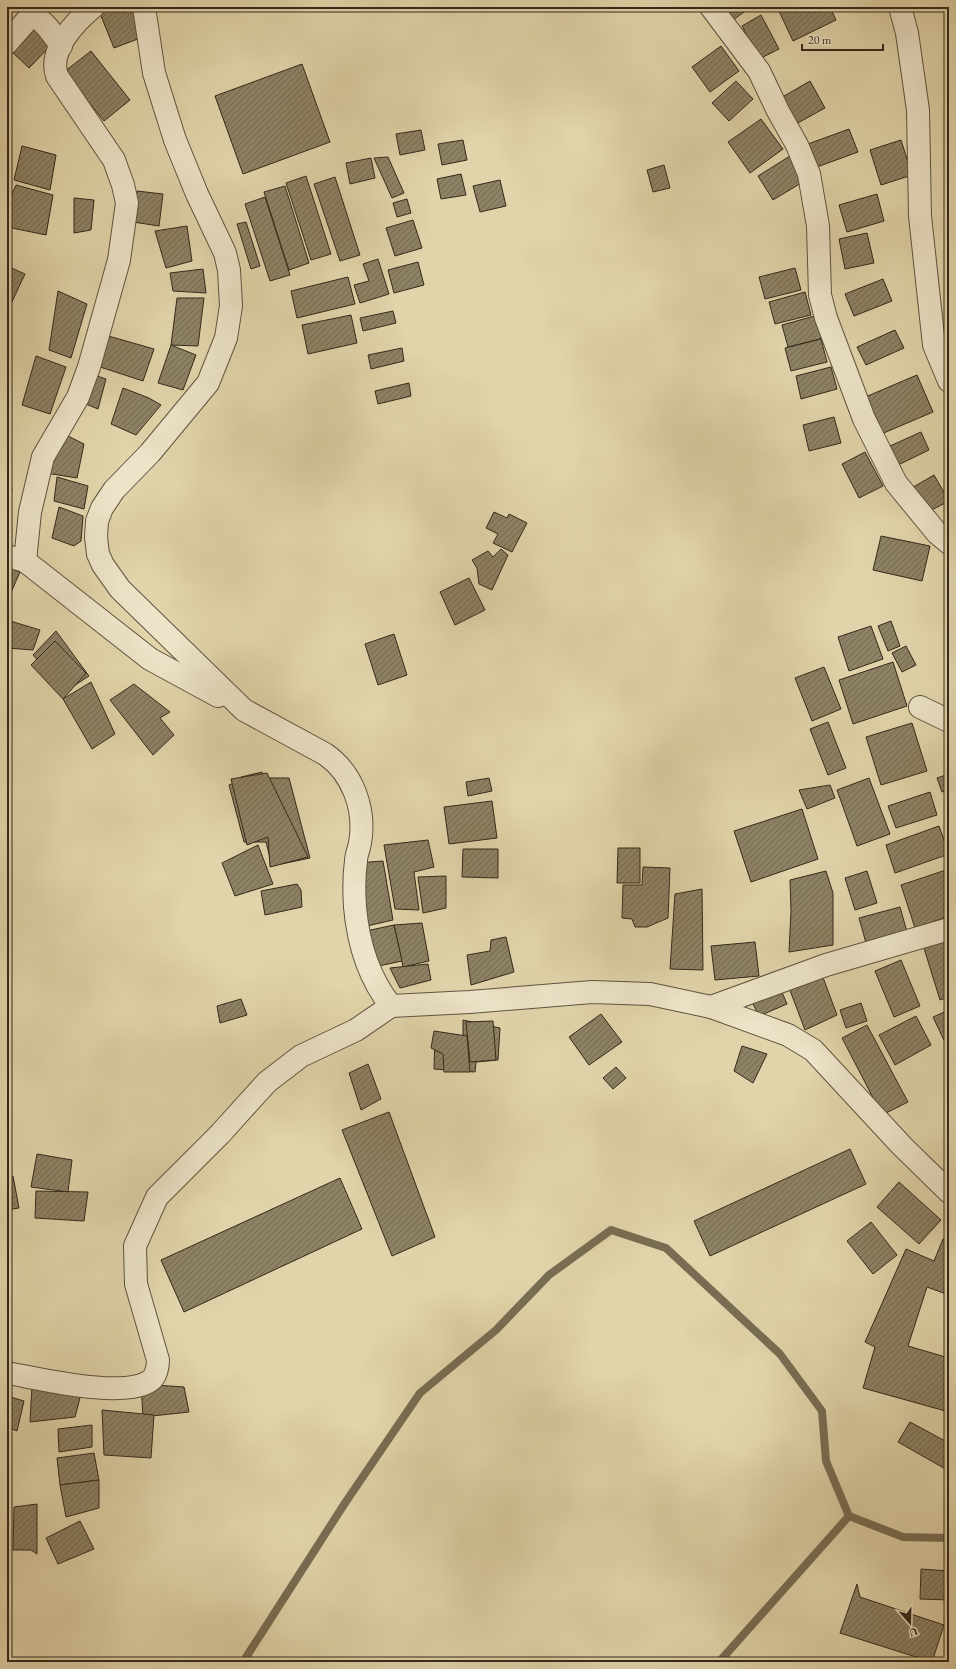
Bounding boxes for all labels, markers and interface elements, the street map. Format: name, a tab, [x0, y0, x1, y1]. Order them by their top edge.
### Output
scale bar	[802, 26, 883, 52]
text: 20 m	[808, 32, 832, 48]
north arrow	[890, 1603, 930, 1643]
text: U	[906, 1624, 920, 1641]

